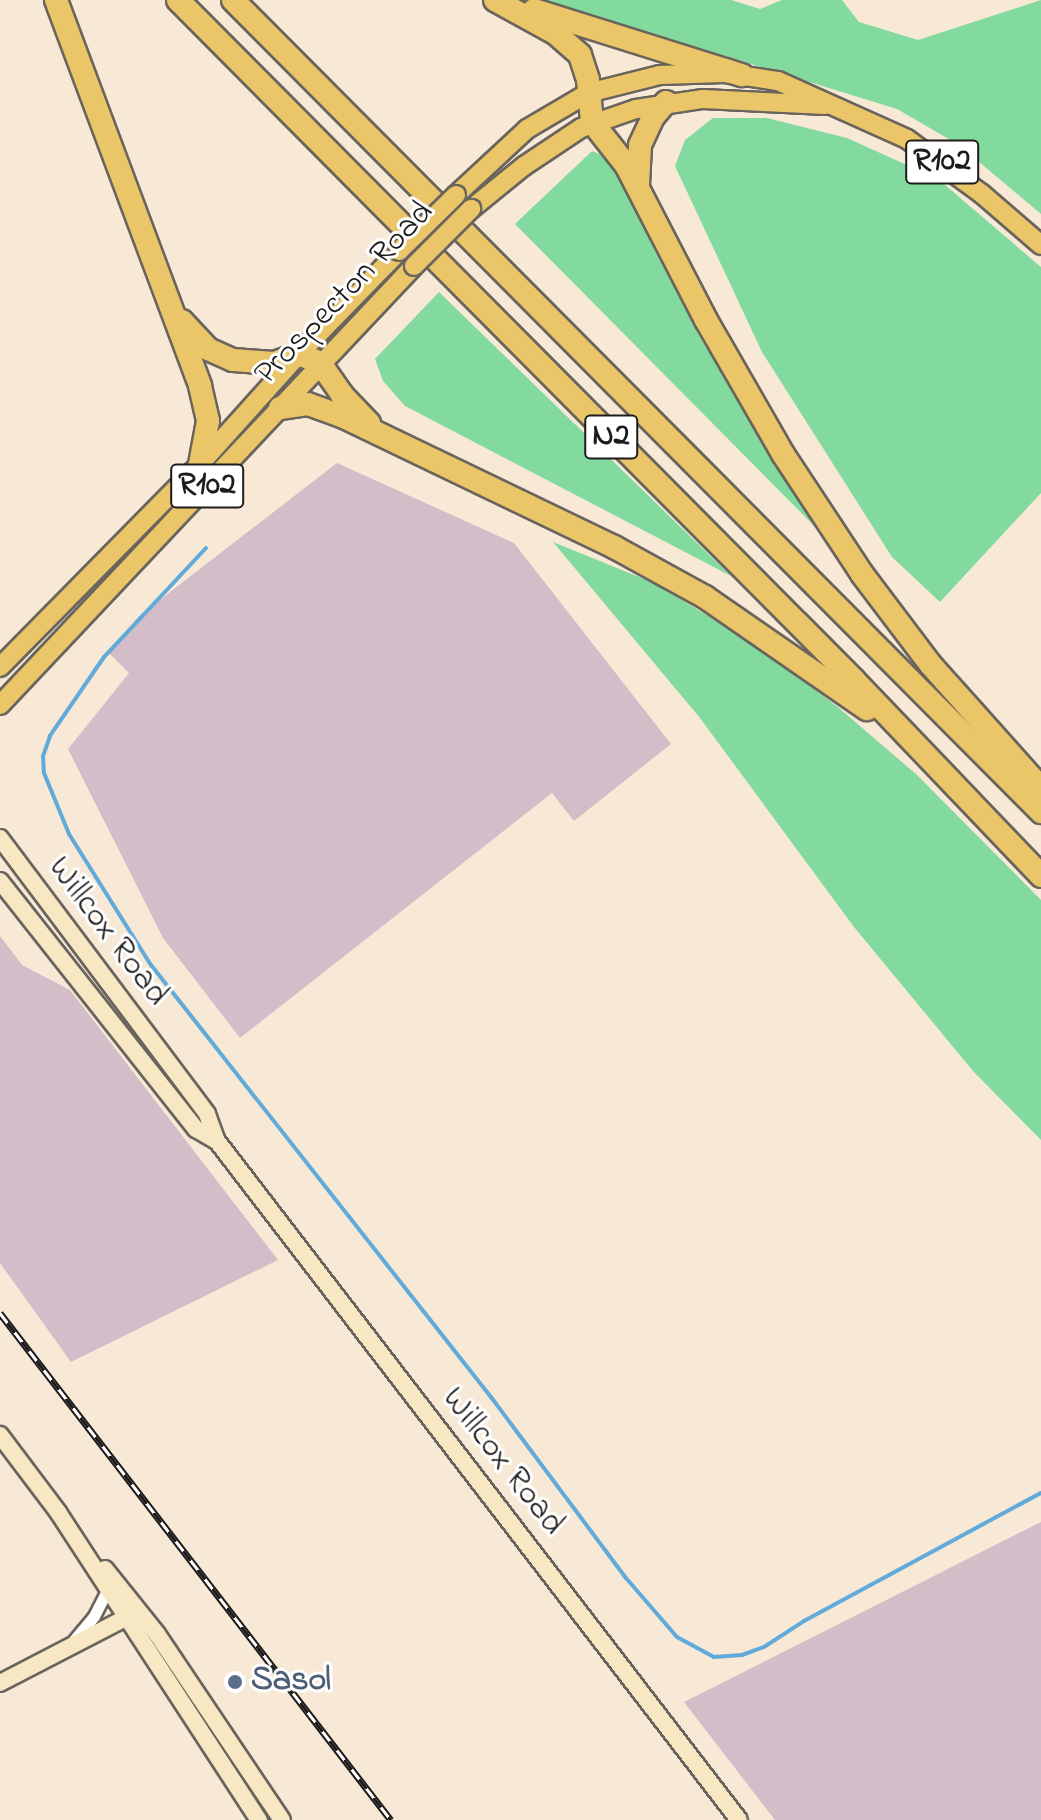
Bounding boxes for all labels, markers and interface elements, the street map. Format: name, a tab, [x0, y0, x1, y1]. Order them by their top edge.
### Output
road number: R102	[904, 134, 980, 190]
street label: Prospecton Road	[247, 193, 443, 395]
road number: N2	[583, 409, 639, 465]
road number: R102	[169, 458, 245, 514]
street label: Willcox Road	[38, 849, 176, 1015]
street label: Willcox Road	[432, 1380, 572, 1544]
place label: Sasol	[251, 1662, 331, 1702]
marker: Sasol	[226, 1673, 244, 1691]

